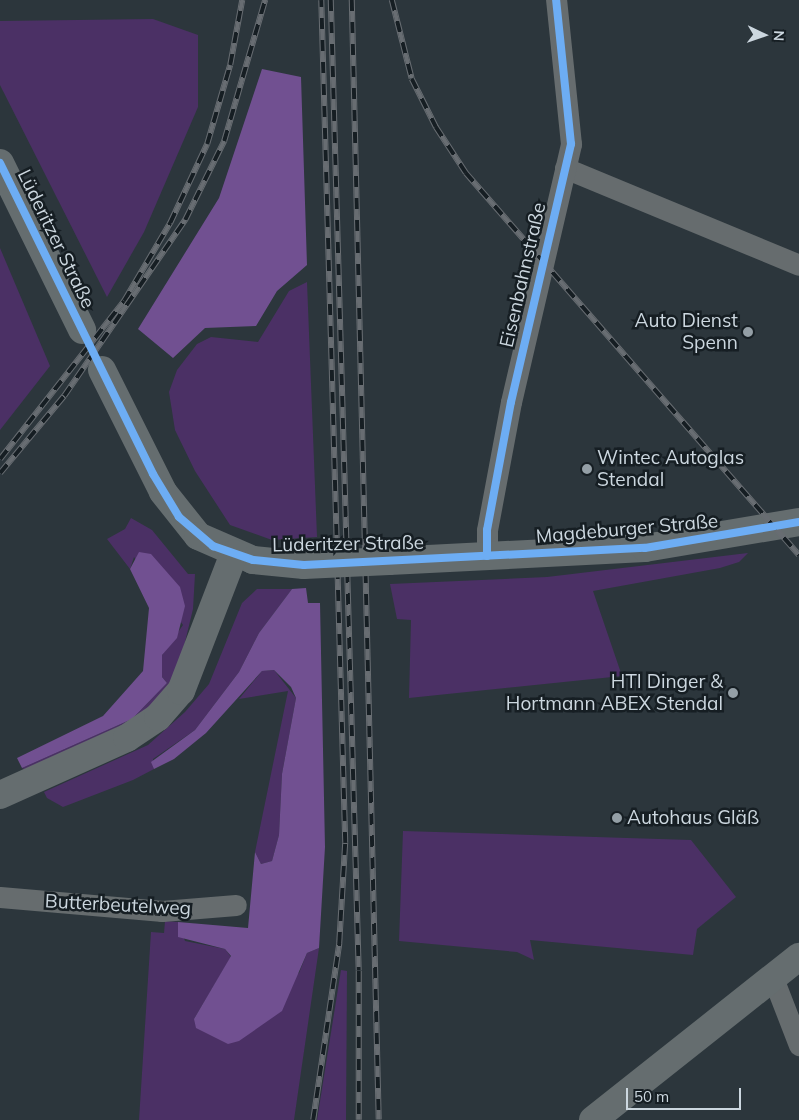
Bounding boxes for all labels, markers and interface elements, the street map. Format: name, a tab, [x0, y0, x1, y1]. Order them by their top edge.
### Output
north arrow	[739, 10, 789, 60]
text: N	[770, 30, 788, 42]
street label: Lüderitzer Straße	[12, 166, 100, 312]
street label: Eisenbahnstraße	[495, 200, 551, 350]
place label: Auto Dienst Spenn	[635, 310, 738, 354]
marker: Auto Dienst Spenn	[742, 326, 754, 338]
place label: Wintec Autoglas Stendal	[597, 447, 744, 491]
marker: Wintec Autoglas Stendal	[581, 463, 593, 475]
street label: Magdeburger Straße	[535, 510, 719, 548]
street label: Lüderitzer Straße	[272, 531, 424, 557]
place label: HTI Dinger & Hortmann ABEX Stendal	[506, 671, 723, 715]
marker: HTI Dinger & Hortmann ABEX Stendal	[727, 687, 739, 699]
place label: Autohaus Gläß	[627, 807, 759, 829]
marker: Autohaus Gläß	[611, 812, 623, 824]
street label: Butterbeutelweg	[44, 890, 192, 920]
scale bar	[629, 1078, 744, 1110]
text: 50 m	[634, 1087, 669, 1106]

